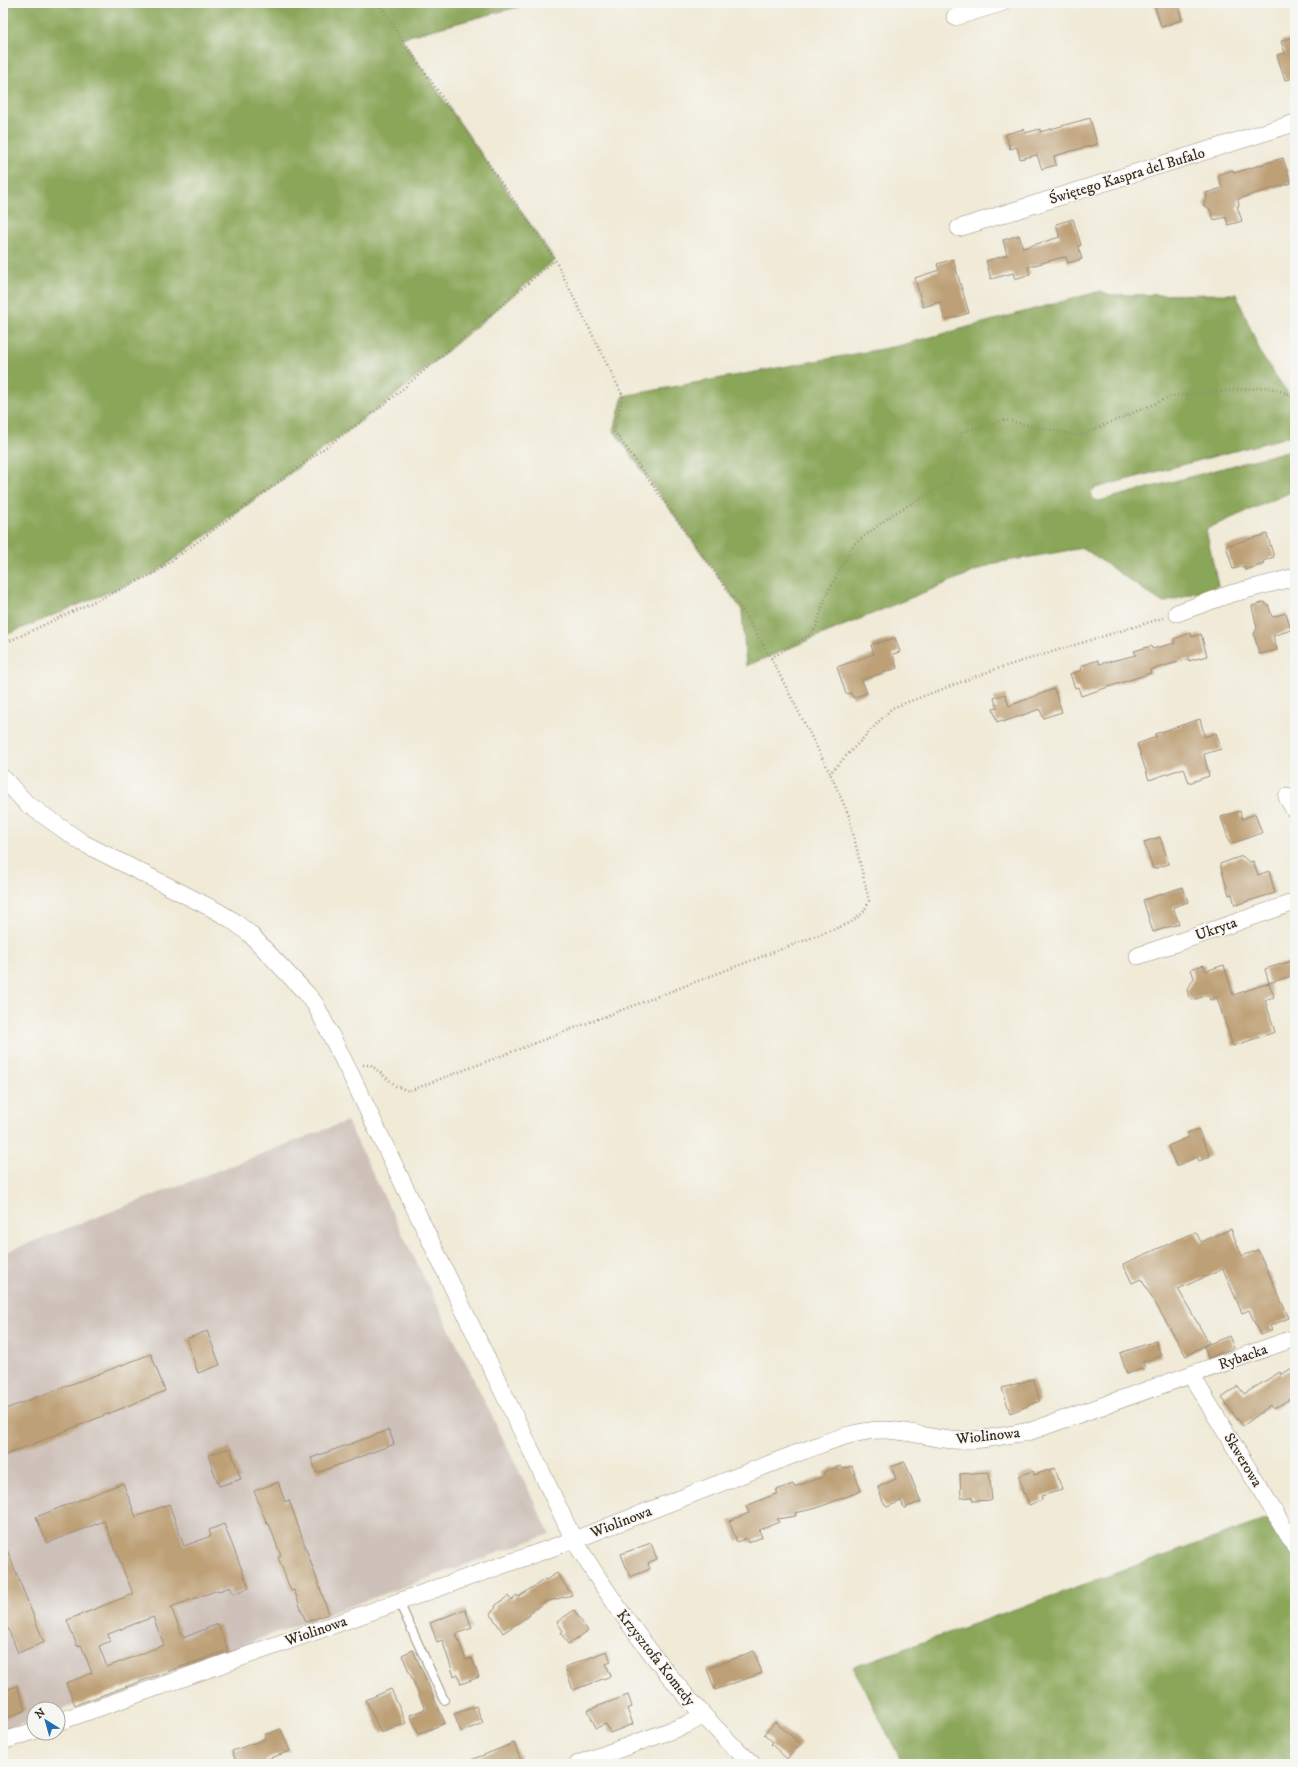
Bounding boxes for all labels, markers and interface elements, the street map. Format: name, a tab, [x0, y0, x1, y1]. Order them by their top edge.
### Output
street label: Świętego Kaspra del Bufalo	[1047, 142, 1207, 209]
street label: Ukryta	[1193, 913, 1240, 945]
street label: Rybacka	[1216, 1340, 1271, 1374]
street label: Wiolinowa	[954, 1423, 1022, 1449]
street label: Skwerowa	[1219, 1429, 1267, 1491]
street label: Wiolinowa	[587, 1501, 655, 1543]
street label: Krzysztofa Komedy	[612, 1606, 700, 1711]
street label: Wiolinowa	[282, 1611, 350, 1651]
north arrow	[26, 1701, 66, 1741]
text: N	[33, 1706, 48, 1722]

